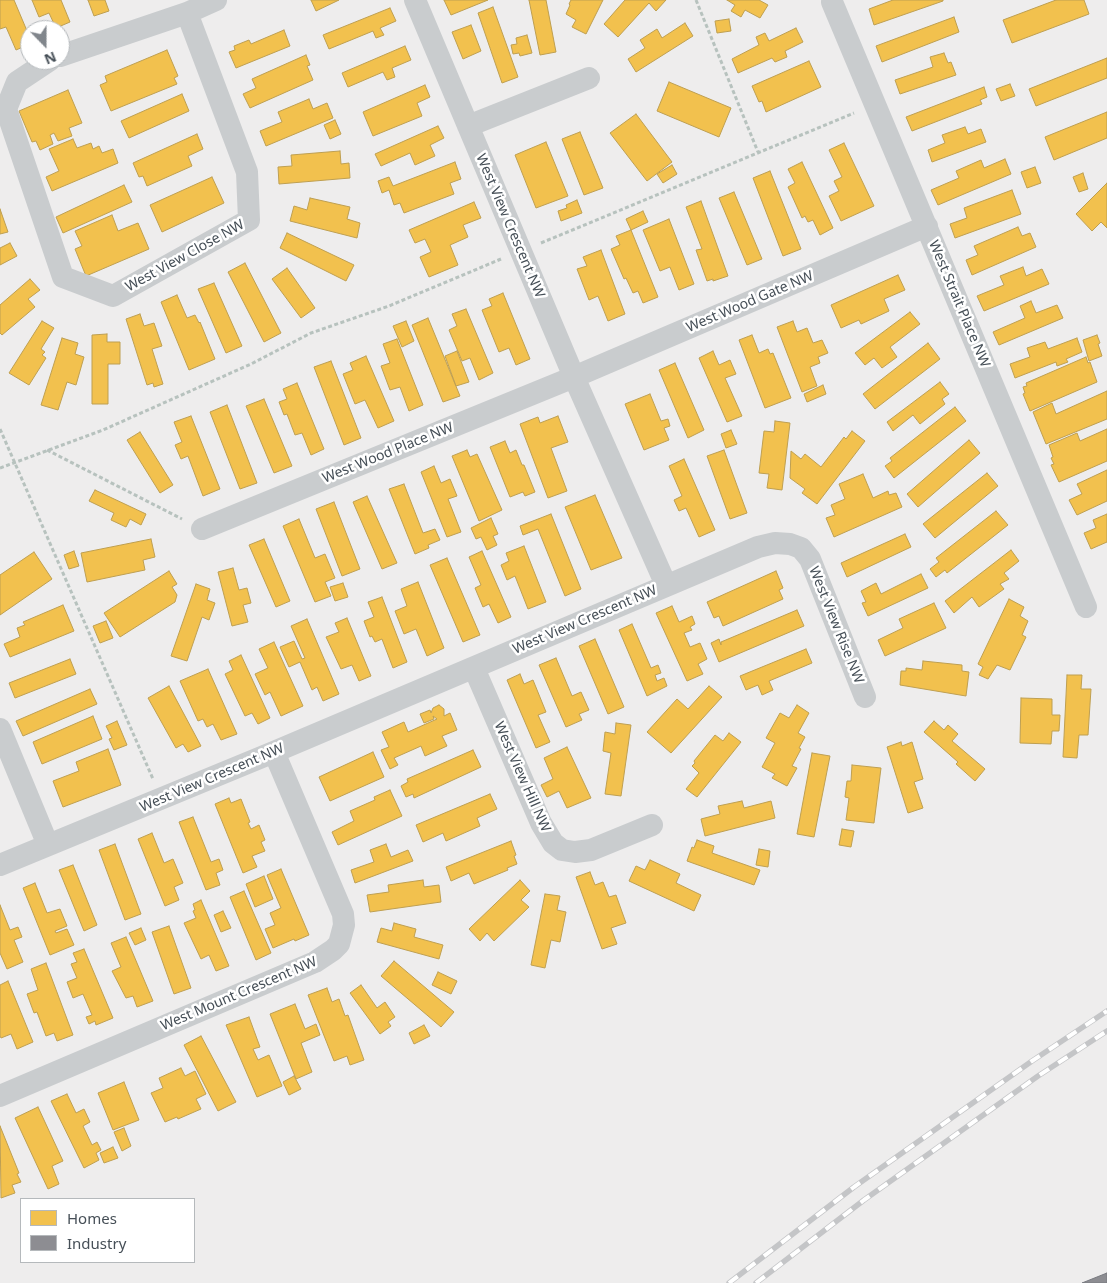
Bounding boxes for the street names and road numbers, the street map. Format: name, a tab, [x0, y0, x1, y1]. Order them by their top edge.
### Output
street label: West View Crescent NW	[472, 151, 548, 301]
street label: West View Close NW	[123, 216, 247, 296]
street label: West Strait Place NW	[925, 238, 993, 370]
street label: West Wood Gate NW	[684, 268, 816, 336]
street label: West Wood Place NW	[320, 419, 456, 487]
street label: West View Rise NW	[805, 564, 867, 686]
street label: West View Crescent NW	[510, 582, 660, 658]
street label: West View Hill NW	[490, 719, 554, 835]
street label: West View Crescent NW	[137, 740, 287, 816]
street label: West Mount Crescent NW	[158, 953, 320, 1035]

